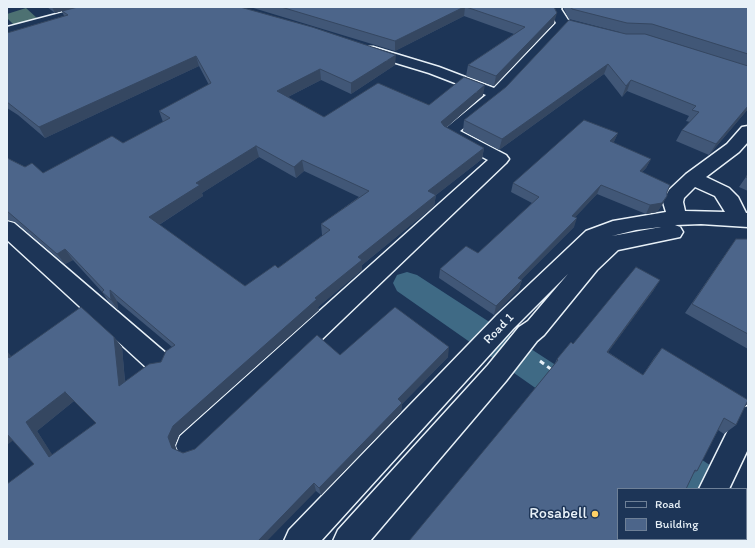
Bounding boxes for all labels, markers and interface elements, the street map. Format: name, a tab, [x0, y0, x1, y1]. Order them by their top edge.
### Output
street label: Road 1	[481, 310, 517, 348]
legend	[617, 488, 747, 540]
text: Road	[655, 497, 681, 511]
place label: Rosabell	[529, 504, 587, 524]
marker: Rosabell	[590, 509, 600, 519]
text: Building	[655, 517, 698, 531]

